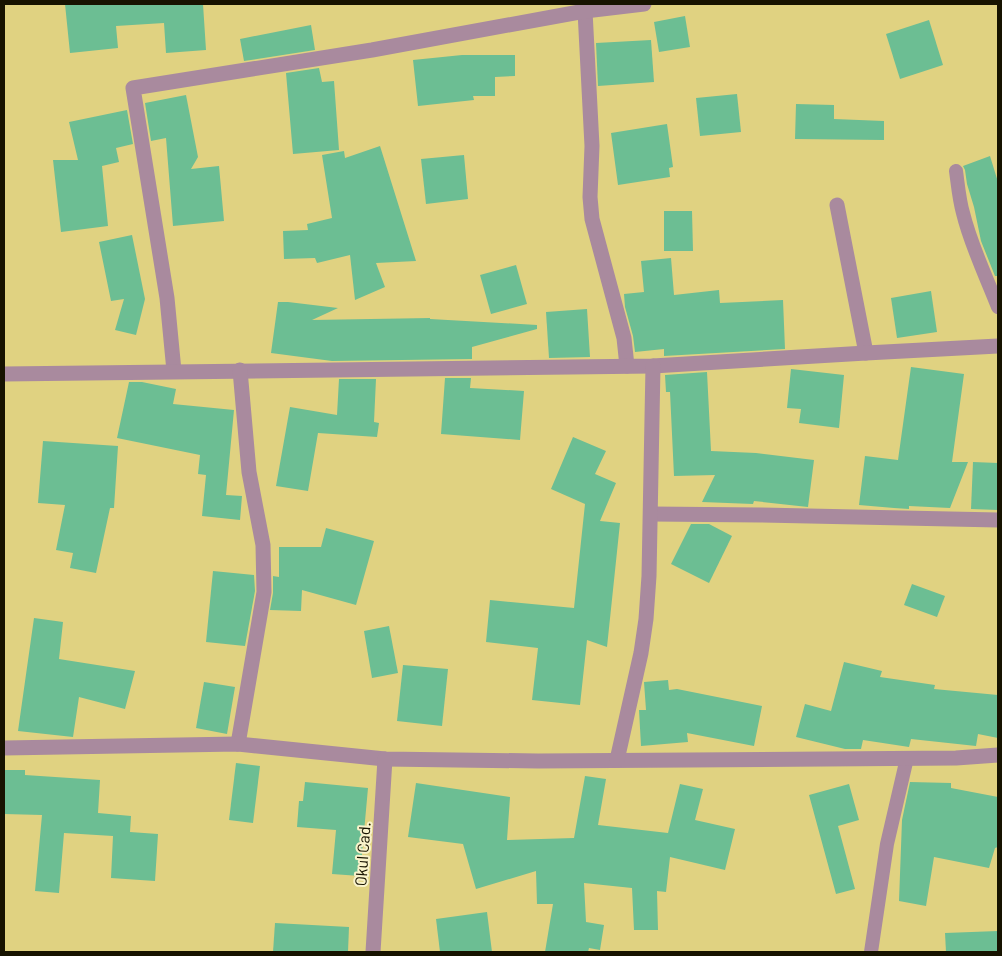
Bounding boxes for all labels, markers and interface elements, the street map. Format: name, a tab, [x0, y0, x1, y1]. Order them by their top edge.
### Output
street label: Okul Cad.	[350, 821, 374, 887]

